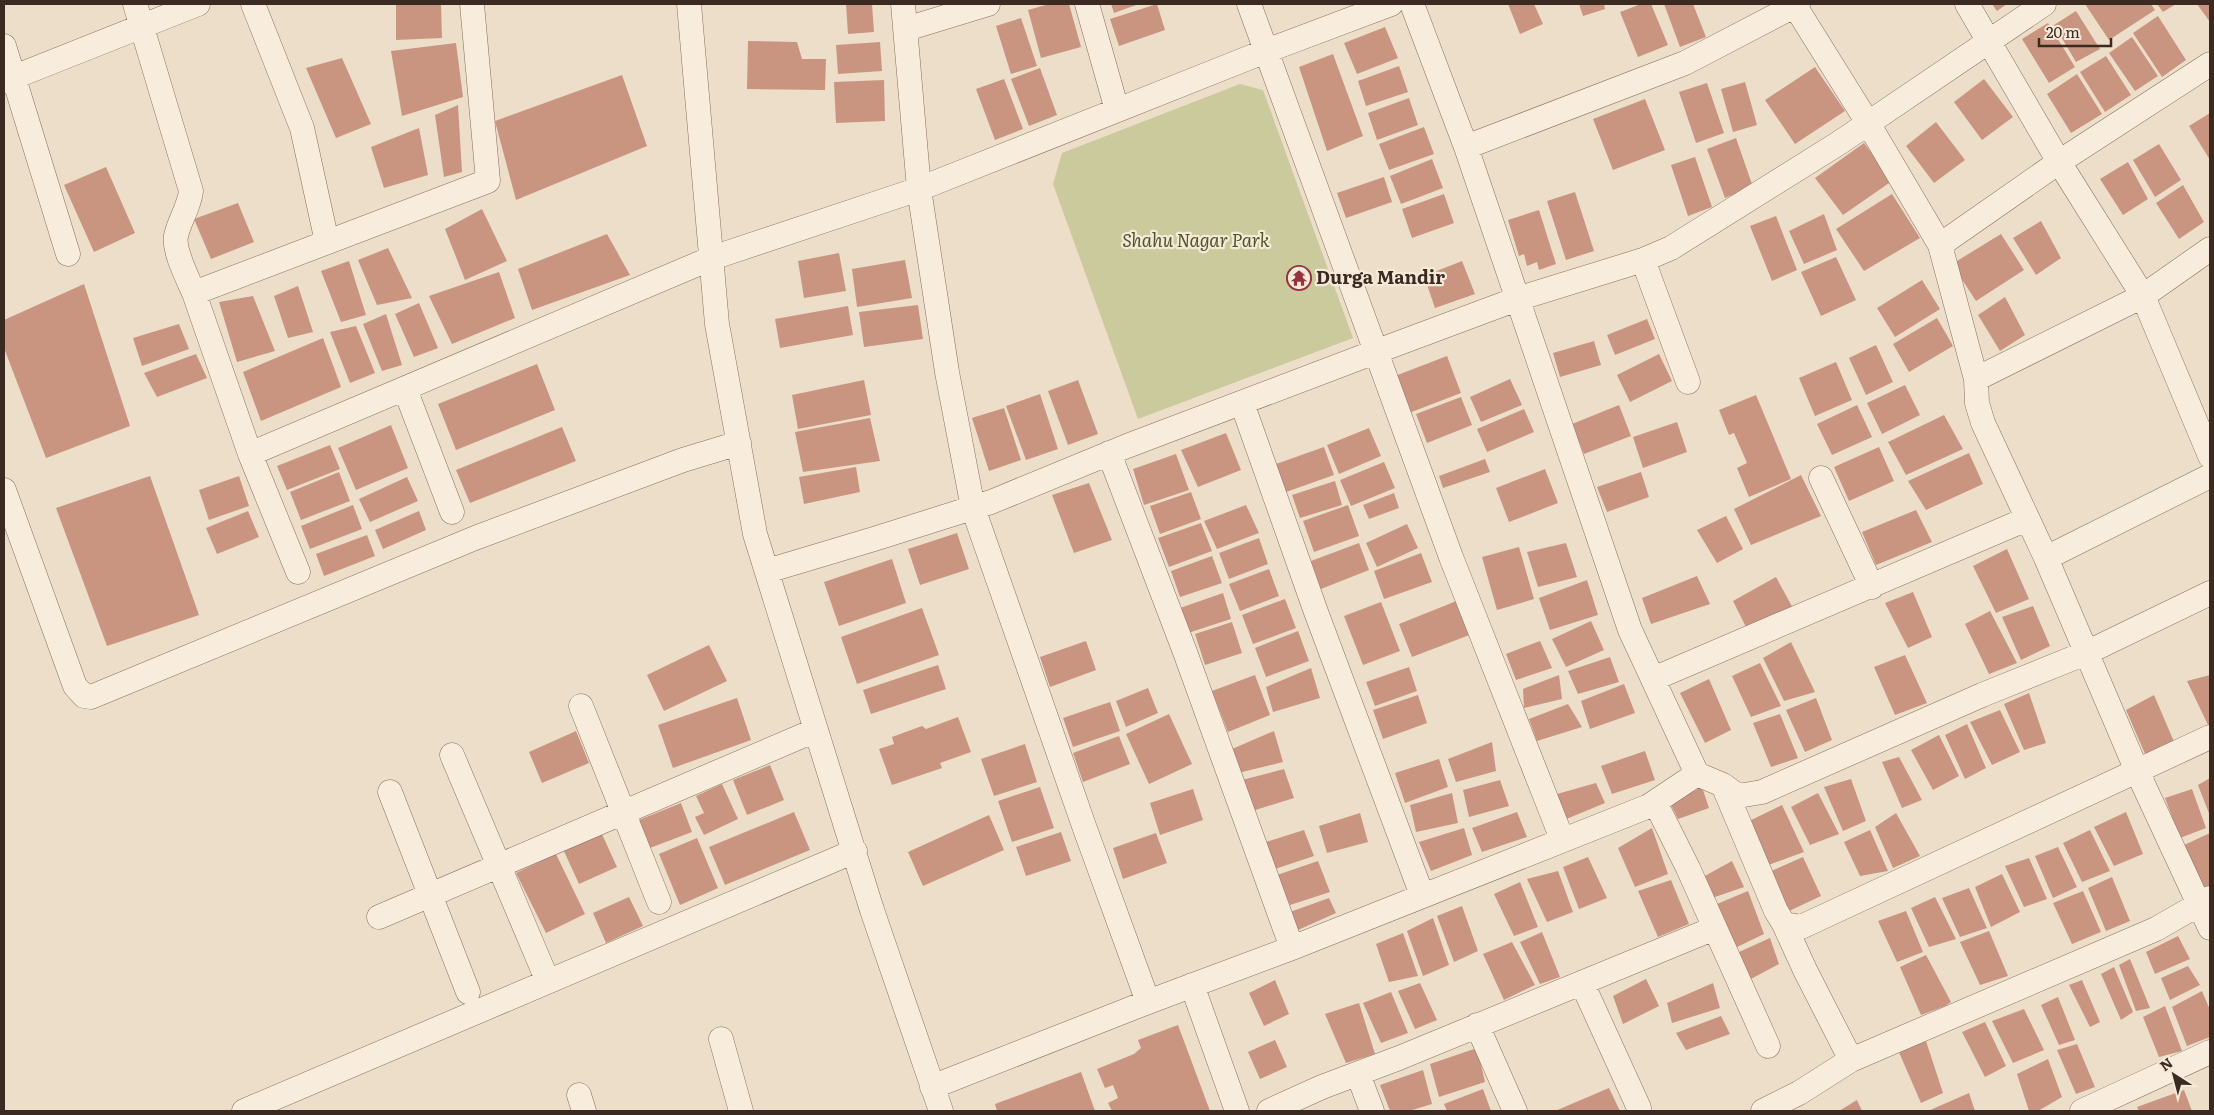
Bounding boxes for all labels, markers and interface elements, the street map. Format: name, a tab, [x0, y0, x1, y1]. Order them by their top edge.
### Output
scale bar	[2039, 15, 2112, 47]
text: 20 m	[2046, 20, 2080, 43]
park label: Shahu Nagar Park	[1122, 226, 1270, 253]
place label: Durga Mandir	[1316, 263, 1445, 290]
temple icon: Durga Mandir	[1286, 265, 1312, 291]
north arrow	[2149, 1050, 2199, 1100]
text: N	[2155, 1052, 2177, 1075]

